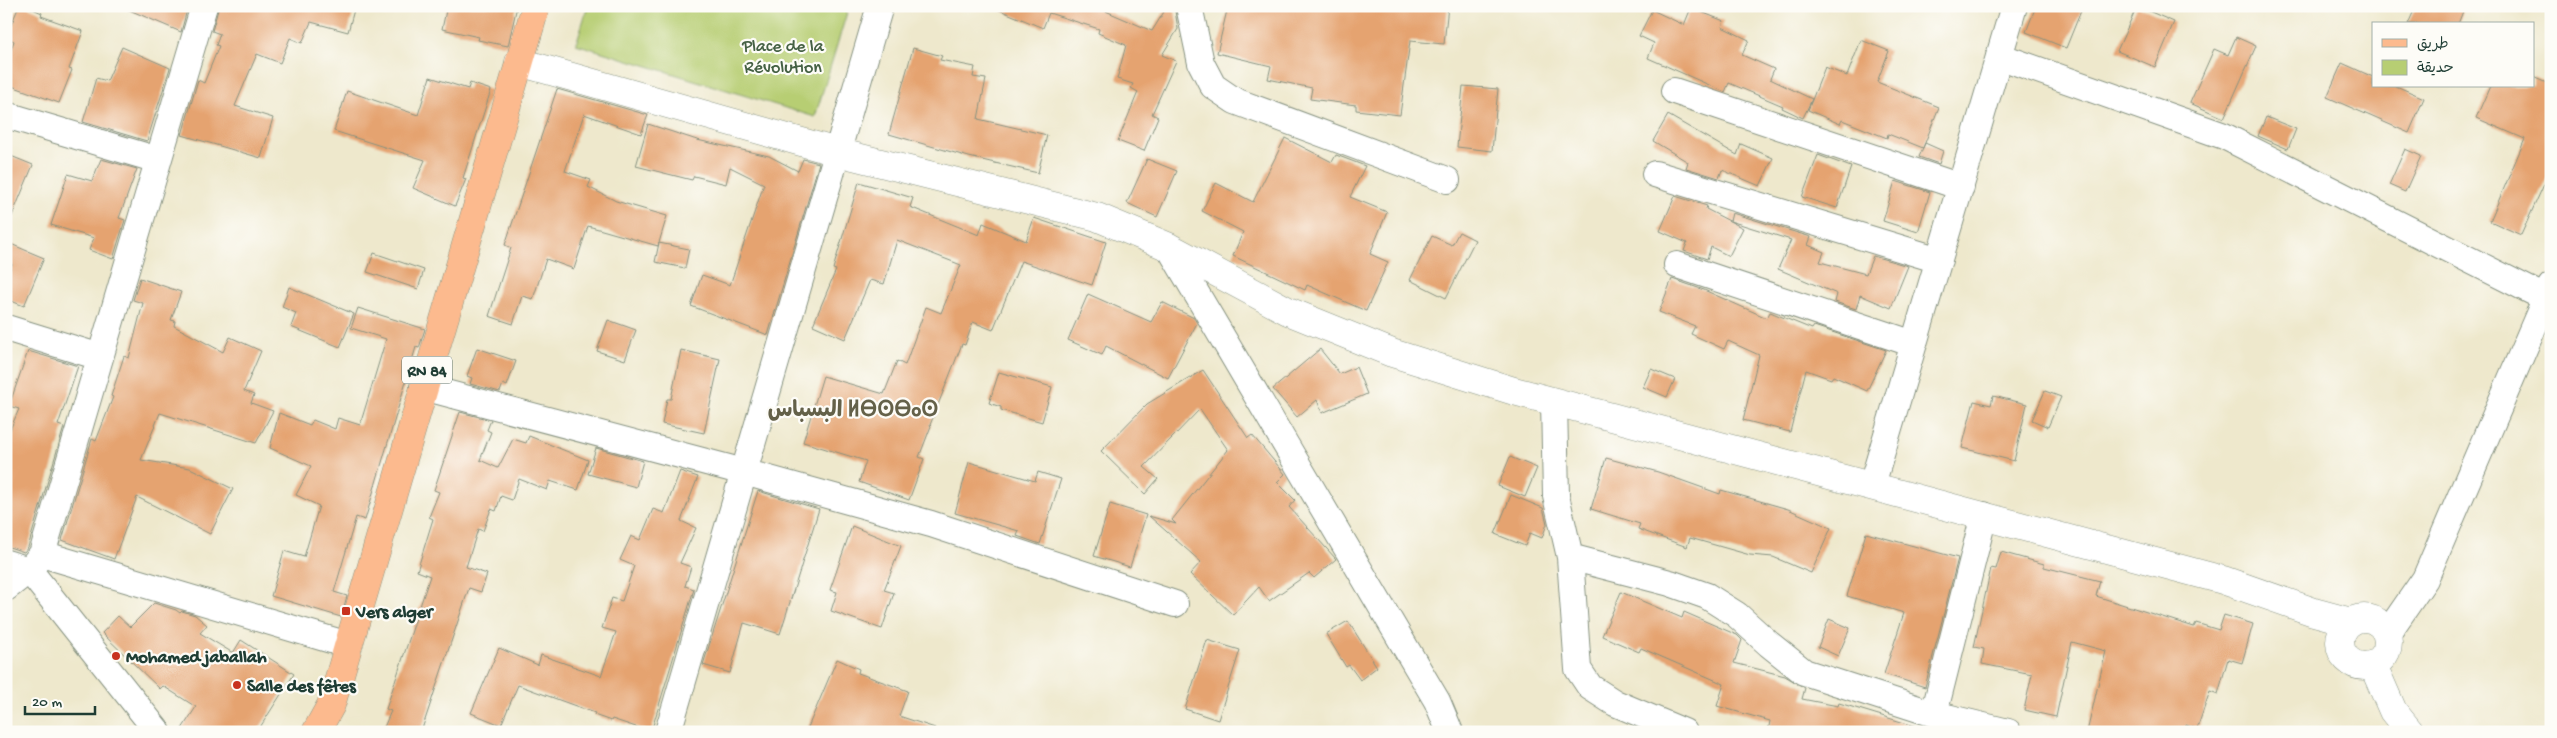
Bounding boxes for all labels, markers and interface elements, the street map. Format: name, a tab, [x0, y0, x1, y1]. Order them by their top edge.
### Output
legend	[2372, 22, 2534, 88]
text: طريق	[2417, 36, 2449, 54]
park label: Place de la Révolution	[741, 37, 825, 79]
text: حديقة	[2417, 60, 2454, 78]
road number: RN 84	[402, 356, 452, 384]
district label: البسباس ⵍⴱⵙⴱⴰⵙ	[768, 399, 938, 425]
place label: Vers alger	[355, 603, 435, 624]
marker: Vers alger	[340, 605, 352, 617]
place label: Mohamed jaballah	[126, 648, 267, 669]
marker: Mohamed jaballah	[110, 650, 122, 662]
place label: Salle des fêtes	[247, 677, 357, 698]
marker: Salle des fêtes	[231, 679, 243, 691]
scale bar	[25, 683, 95, 715]
text: 20 m	[32, 694, 62, 712]

